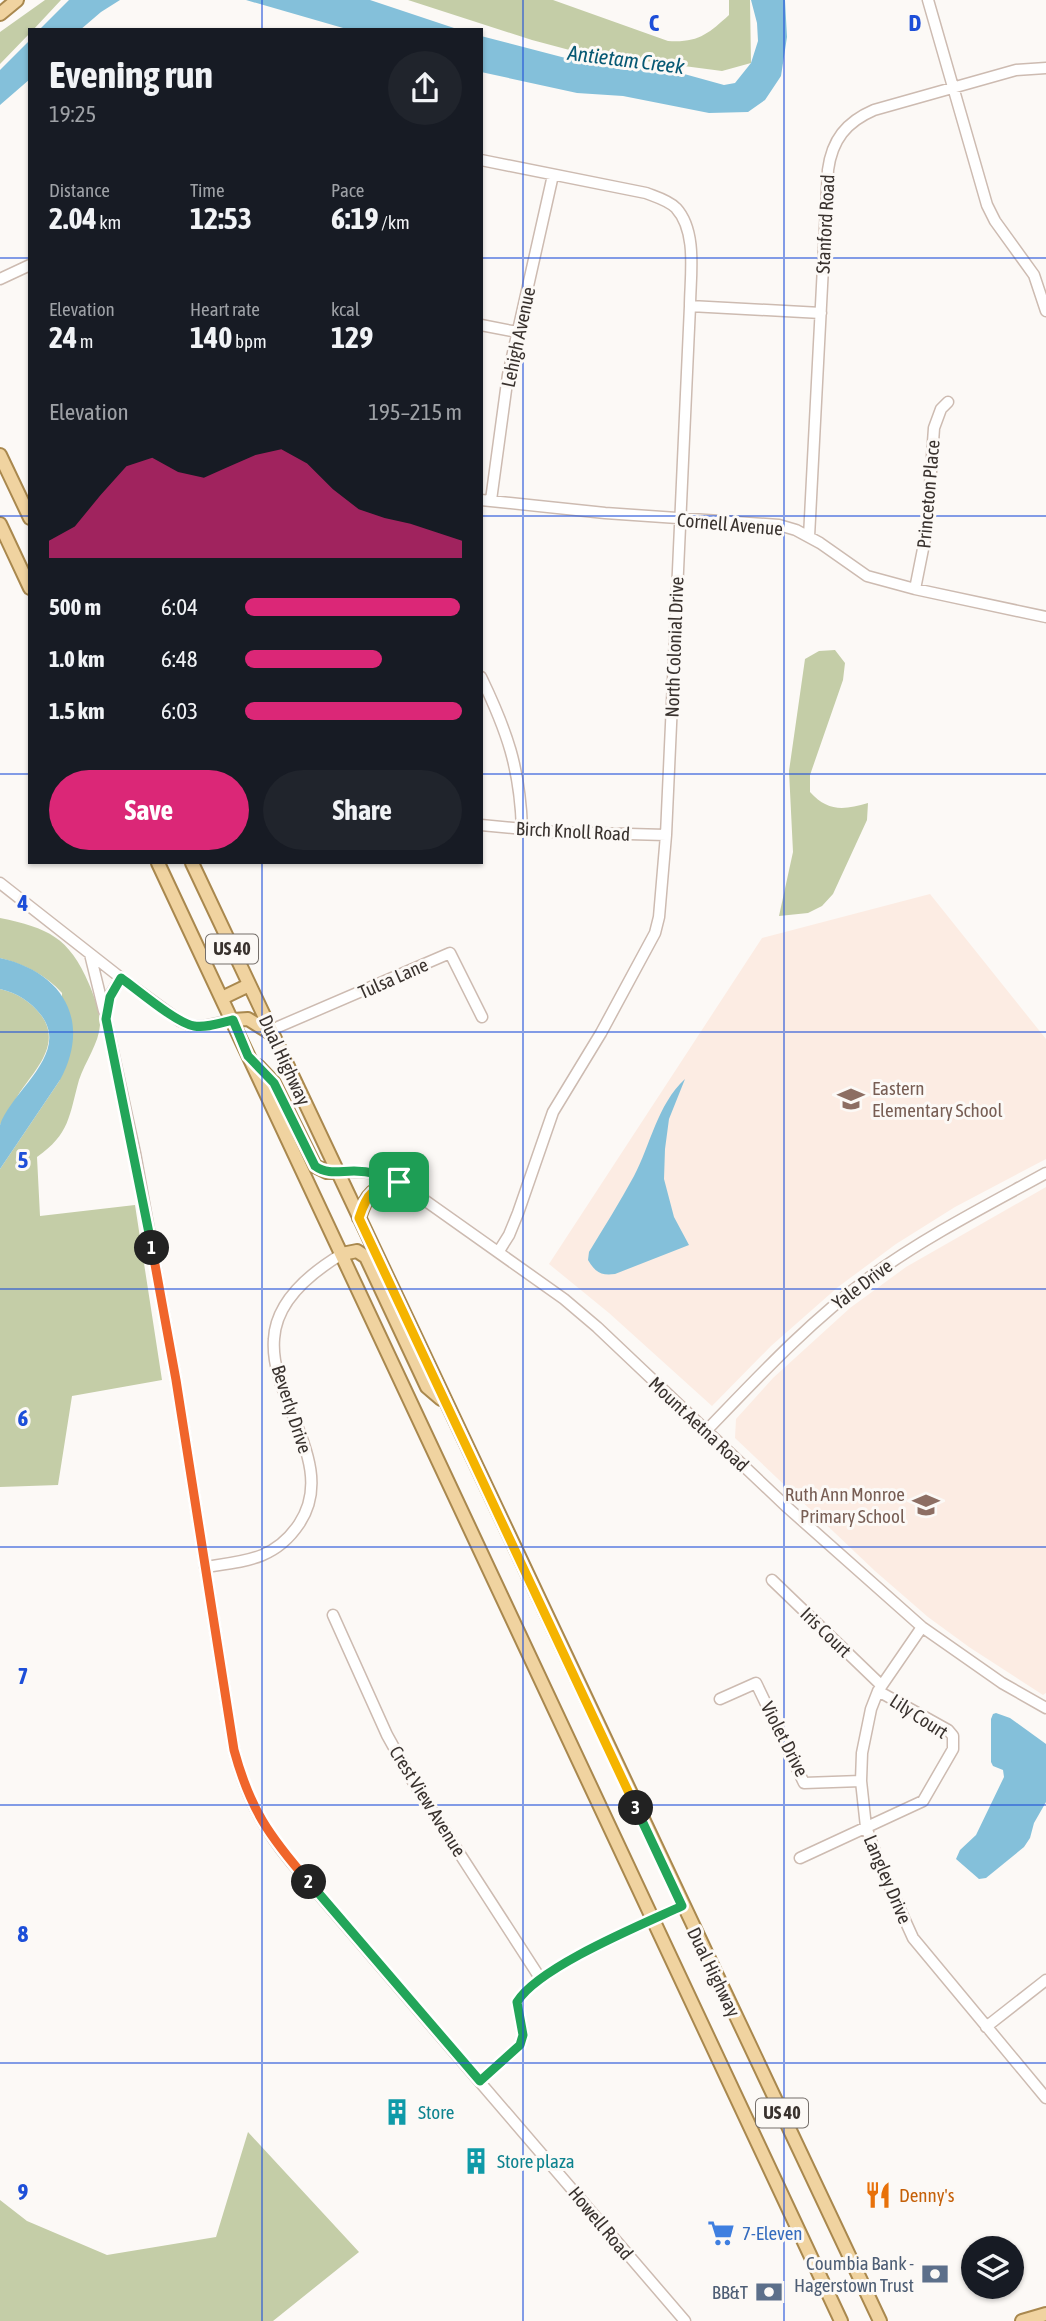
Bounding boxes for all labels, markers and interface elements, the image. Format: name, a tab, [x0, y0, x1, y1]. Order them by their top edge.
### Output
text: C	[649, 10, 660, 36]
text: D	[909, 10, 922, 36]
water label: Antietam Creek	[565, 40, 687, 78]
button: share	[388, 51, 462, 125]
text: Evening run	[49, 53, 213, 96]
text: 19:25	[49, 101, 96, 127]
street label: Stanford Road	[811, 174, 839, 274]
text: Distance	[49, 179, 110, 201]
text: Time	[190, 179, 225, 201]
text: Pace	[331, 179, 364, 201]
text: 2.04	[49, 201, 97, 235]
text: 12:53	[190, 201, 252, 235]
text: 6:19	[331, 201, 379, 235]
text: km	[97, 211, 121, 233]
text: /km	[379, 211, 410, 233]
street label: Lehigh Avenue	[497, 285, 539, 389]
text: Elevation	[49, 298, 115, 320]
text: Heart rate	[190, 298, 260, 320]
text: kcal	[331, 298, 360, 320]
text: 24	[49, 320, 77, 354]
text: 140	[190, 320, 232, 354]
text: 129	[331, 320, 373, 354]
text: m	[77, 330, 94, 352]
text: bpm	[232, 330, 267, 352]
text: Elevation	[49, 399, 129, 425]
text: 195–215 m	[368, 399, 462, 425]
street label: Princeton Place	[912, 439, 944, 549]
street label: Cornell Avenue	[676, 508, 784, 540]
street label: North Colonial Drive	[661, 576, 687, 718]
text: 500 m	[49, 594, 101, 620]
text: 6:04	[161, 594, 198, 620]
text: 1.0 km	[49, 646, 105, 672]
text: 6:48	[161, 646, 198, 672]
text: 1.5 km	[49, 698, 105, 724]
text: 6:03	[161, 698, 198, 724]
button: Save	[49, 770, 249, 850]
button: Share	[263, 770, 462, 850]
street label: Birch Knoll Road	[515, 817, 631, 845]
text: 4	[17, 890, 29, 916]
road number: US 40	[206, 934, 258, 964]
street label: Tulsa Lane	[355, 953, 431, 1003]
street label: Dual Highway	[255, 1011, 316, 1109]
place label: Eastern Elementary School	[872, 1077, 1003, 1121]
school or university icon: Eastern Elementary School	[836, 1084, 866, 1114]
text: 5	[18, 1147, 29, 1173]
pin	[369, 1152, 429, 1212]
icon: arrive	[380, 1163, 418, 1201]
pin: 1	[134, 1230, 170, 1266]
text: 1	[147, 1236, 156, 1258]
street label: Yale Drive	[828, 1254, 896, 1314]
street label: Beverly Drive	[267, 1362, 317, 1456]
street label: Mount Aetna Road	[645, 1372, 753, 1476]
text: 6	[18, 1405, 29, 1431]
place label: Ruth Ann Monroe Primary School	[785, 1483, 905, 1527]
school or university icon: Ruth Ann Monroe Primary School	[911, 1490, 941, 1520]
street label: Iris Court	[796, 1603, 856, 1661]
text: 7	[18, 1663, 28, 1689]
street label: Lily Court	[886, 1689, 952, 1743]
street label: Violet Drive	[757, 1698, 813, 1780]
street label: Crest View Avenue	[385, 1742, 471, 1860]
pin: 3	[618, 1790, 654, 1826]
text: 3	[631, 1796, 640, 1818]
street label: Langley Drive	[859, 1831, 917, 1927]
pin: 2	[292, 1864, 326, 1899]
text: 2	[304, 1870, 313, 1892]
text: 8	[18, 1921, 29, 1947]
street label: Dual Highway	[683, 1924, 745, 2021]
building icon: Store	[382, 2097, 412, 2127]
road number: US 40	[756, 2098, 808, 2127]
place label: Store	[418, 2101, 454, 2123]
building icon: Store plaza	[461, 2146, 491, 2176]
place label: Store plaza	[497, 2150, 575, 2172]
text: 9	[18, 2179, 29, 2205]
restaurant icon: Denny's	[863, 2180, 893, 2210]
street label: Howell Road	[564, 2182, 638, 2264]
place label: Denny's	[899, 2184, 955, 2206]
supermarket icon: 7-Eleven	[706, 2218, 736, 2248]
place label: 7-Eleven	[742, 2222, 803, 2244]
map controls	[961, 2236, 1024, 2299]
button: layers	[961, 2236, 1024, 2299]
place label: Coumbia Bank - Hagerstown Trust	[794, 2252, 914, 2296]
bank icon: Coumbia Bank - Hagerstown Trust	[920, 2259, 950, 2289]
bank icon: BB&T	[754, 2277, 784, 2307]
place label: BB&T	[712, 2281, 749, 2303]

